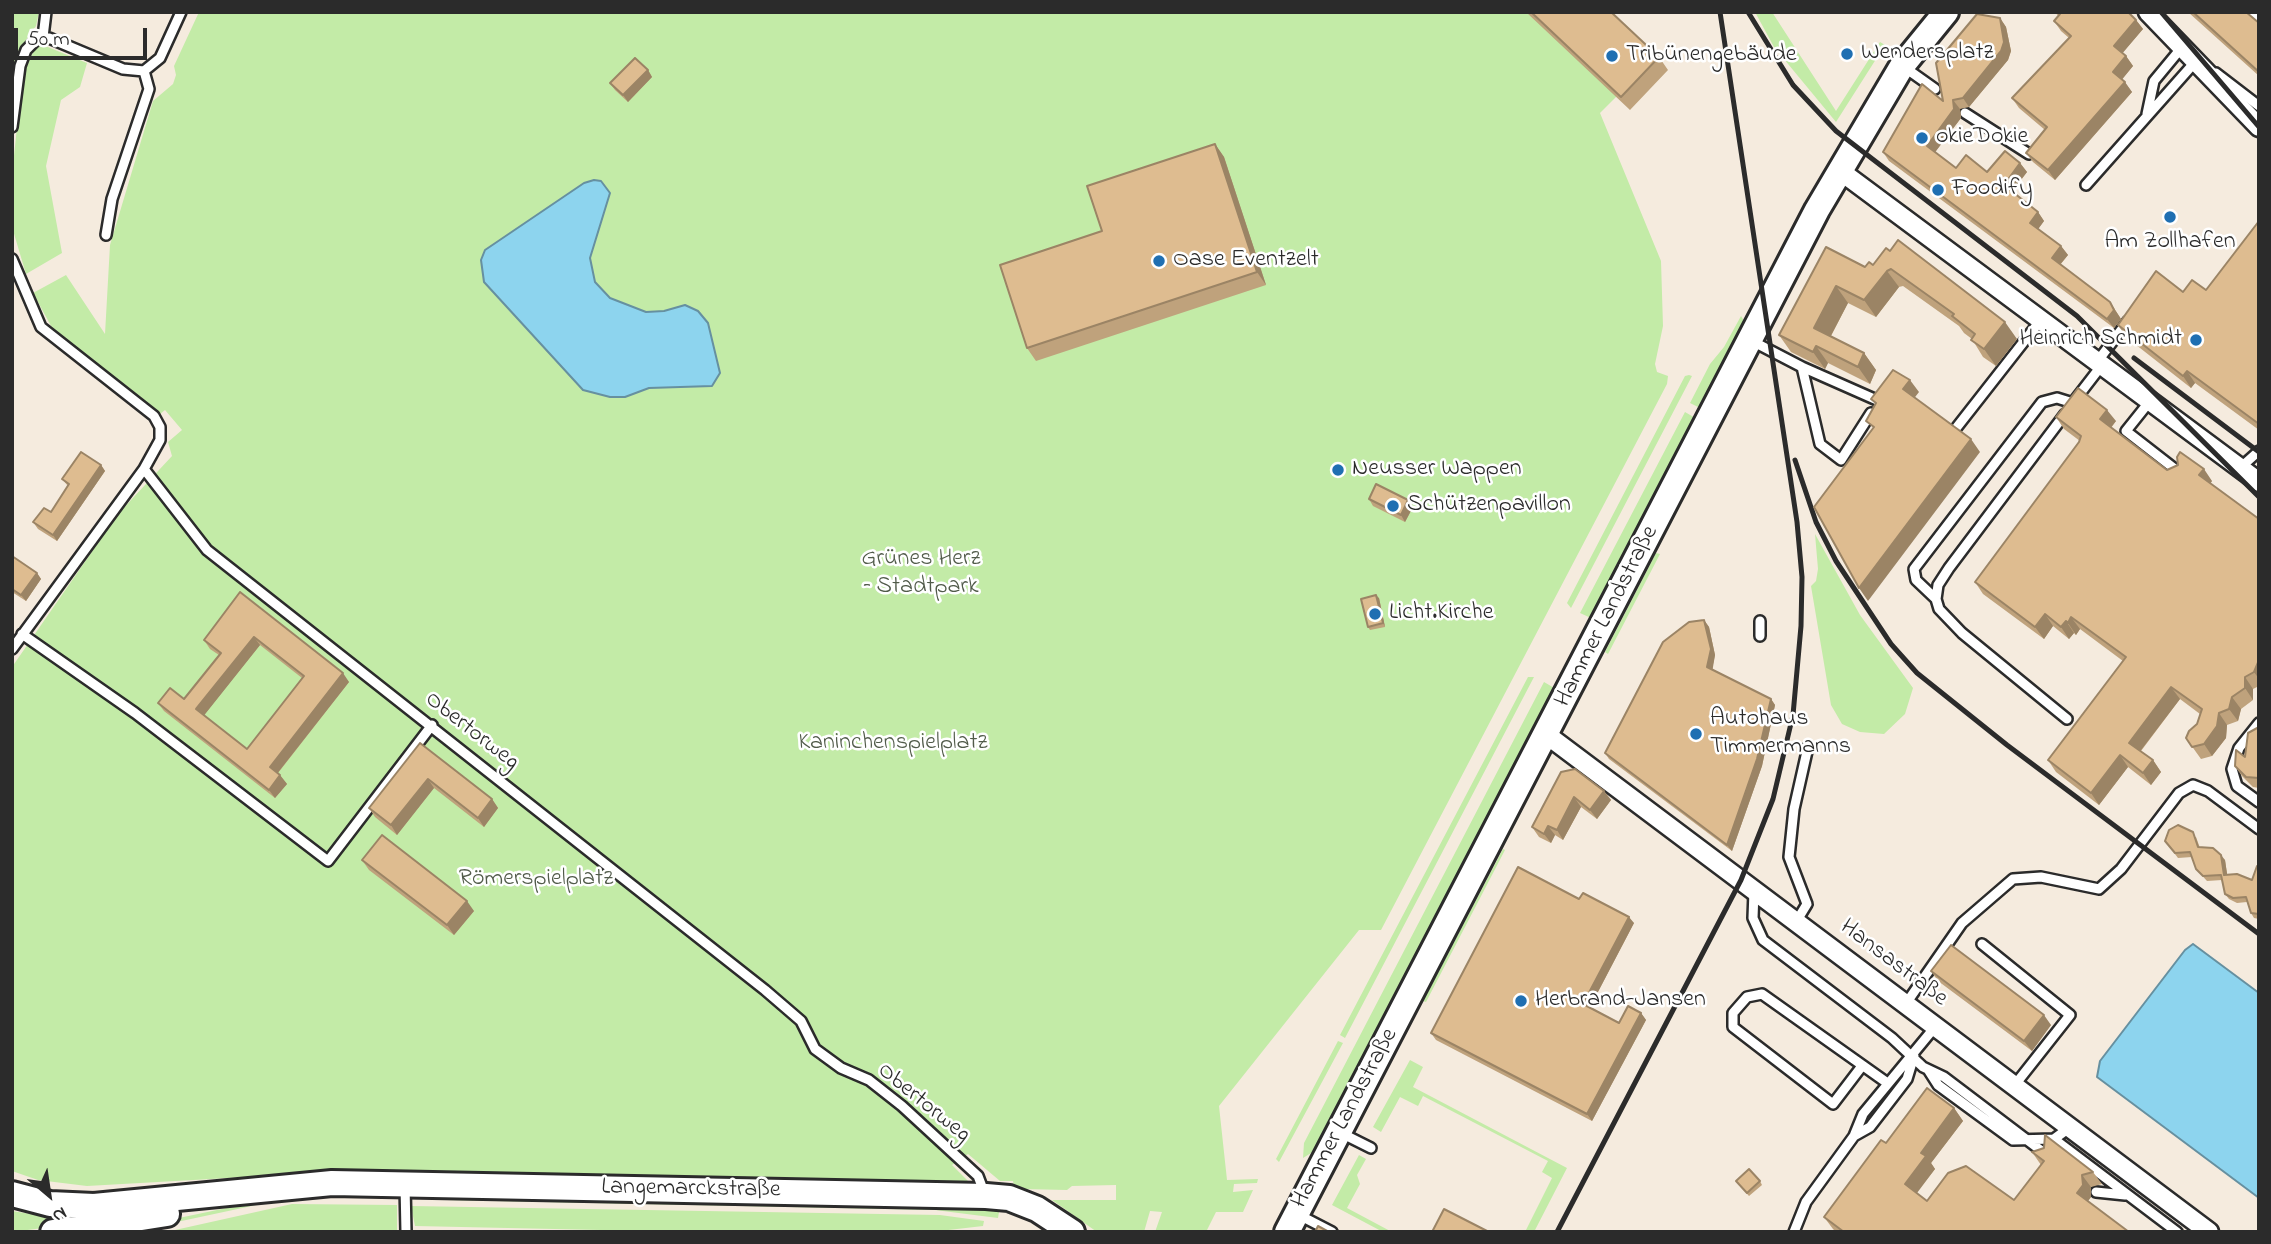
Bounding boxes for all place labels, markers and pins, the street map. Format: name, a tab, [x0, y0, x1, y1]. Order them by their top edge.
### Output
place label: Wendersplatz	[1861, 40, 1994, 68]
place label: Tribünengebäude	[1626, 42, 1797, 70]
marker: Wendersplatz	[1839, 46, 1855, 62]
marker: Tribünengebäude	[1604, 48, 1620, 64]
place label: okieDokie	[1936, 124, 2028, 152]
marker: okieDokie	[1914, 130, 1930, 146]
place label: Foodify	[1952, 176, 2033, 204]
marker: Foodify	[1930, 182, 1946, 198]
marker: Am Zollhafen	[2162, 209, 2178, 225]
place label: Am Zollhafen	[2105, 229, 2235, 257]
place label: Oase Eventzelt	[1173, 247, 1319, 275]
marker: Oase Eventzelt	[1151, 253, 1167, 269]
place label: Heinrich Schmidt	[2019, 326, 2182, 354]
marker: Heinrich Schmidt	[2188, 332, 2204, 348]
place label: Neusser Wappen	[1352, 456, 1521, 484]
marker: Neusser Wappen	[1330, 462, 1346, 478]
place label: Schützenpavillon	[1407, 492, 1571, 520]
marker: Schützenpavillon	[1385, 498, 1401, 514]
place label: Licht.Kirche	[1389, 600, 1493, 628]
marker: Licht.Kirche	[1367, 606, 1383, 622]
place label: Autohaus Timmermanns	[1710, 706, 1851, 762]
marker: Autohaus Timmermanns	[1688, 726, 1704, 742]
place label: Herbrand-Jansen	[1535, 987, 1706, 1015]
marker: Herbrand-Jansen	[1513, 993, 1529, 1009]

